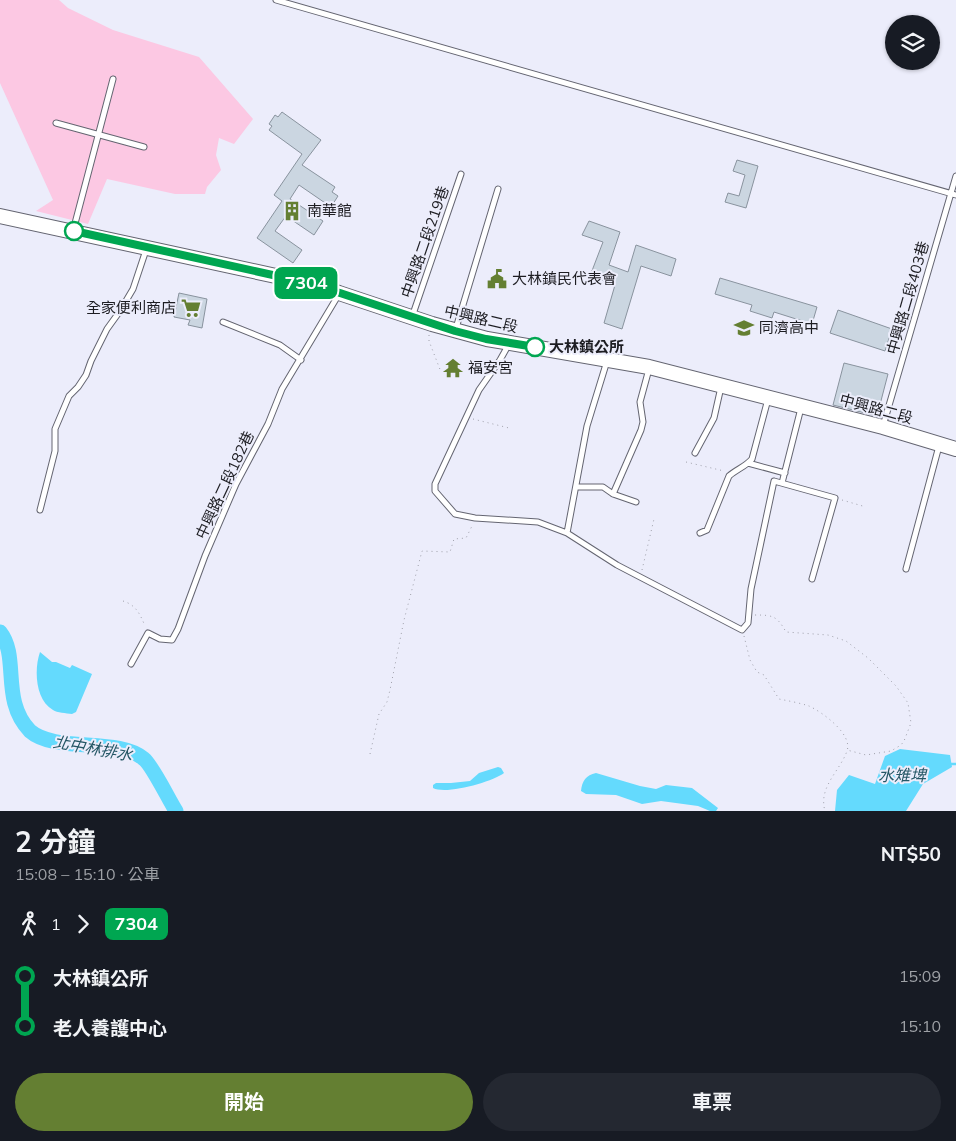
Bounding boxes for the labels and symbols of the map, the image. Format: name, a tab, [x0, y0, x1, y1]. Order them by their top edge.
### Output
street label: 中興路二段219巷	[396, 183, 453, 300]
building icon: 南華館	[281, 200, 303, 222]
place label: 南華館	[307, 201, 352, 220]
unlabelled marker	[64, 221, 84, 241]
street label: 中興路二段403巷	[882, 239, 933, 357]
line badge: 7304	[271, 267, 341, 299]
public building icon: 大林鎮民代表會	[486, 268, 508, 290]
place label: 大林鎮民代表會	[512, 269, 617, 288]
supermarket icon: 全家便利商店	[180, 297, 202, 319]
place label: 全家便利商店	[86, 298, 176, 317]
street label: 中興路二段	[442, 301, 520, 336]
school or university icon: 同濟高中	[733, 317, 755, 339]
place label: 同濟高中	[759, 318, 819, 337]
marker: 大林鎮公所	[525, 337, 545, 357]
place label: 大林鎮公所	[549, 337, 624, 356]
temple icon: 福安宮	[442, 357, 464, 379]
place label: 福安宮	[468, 358, 513, 377]
street label: 中興路二段	[837, 390, 915, 427]
street label: 中興路二段182巷	[191, 428, 258, 542]
water label: 北中林排水	[52, 731, 135, 765]
water label: 水雉埤	[878, 765, 928, 785]

